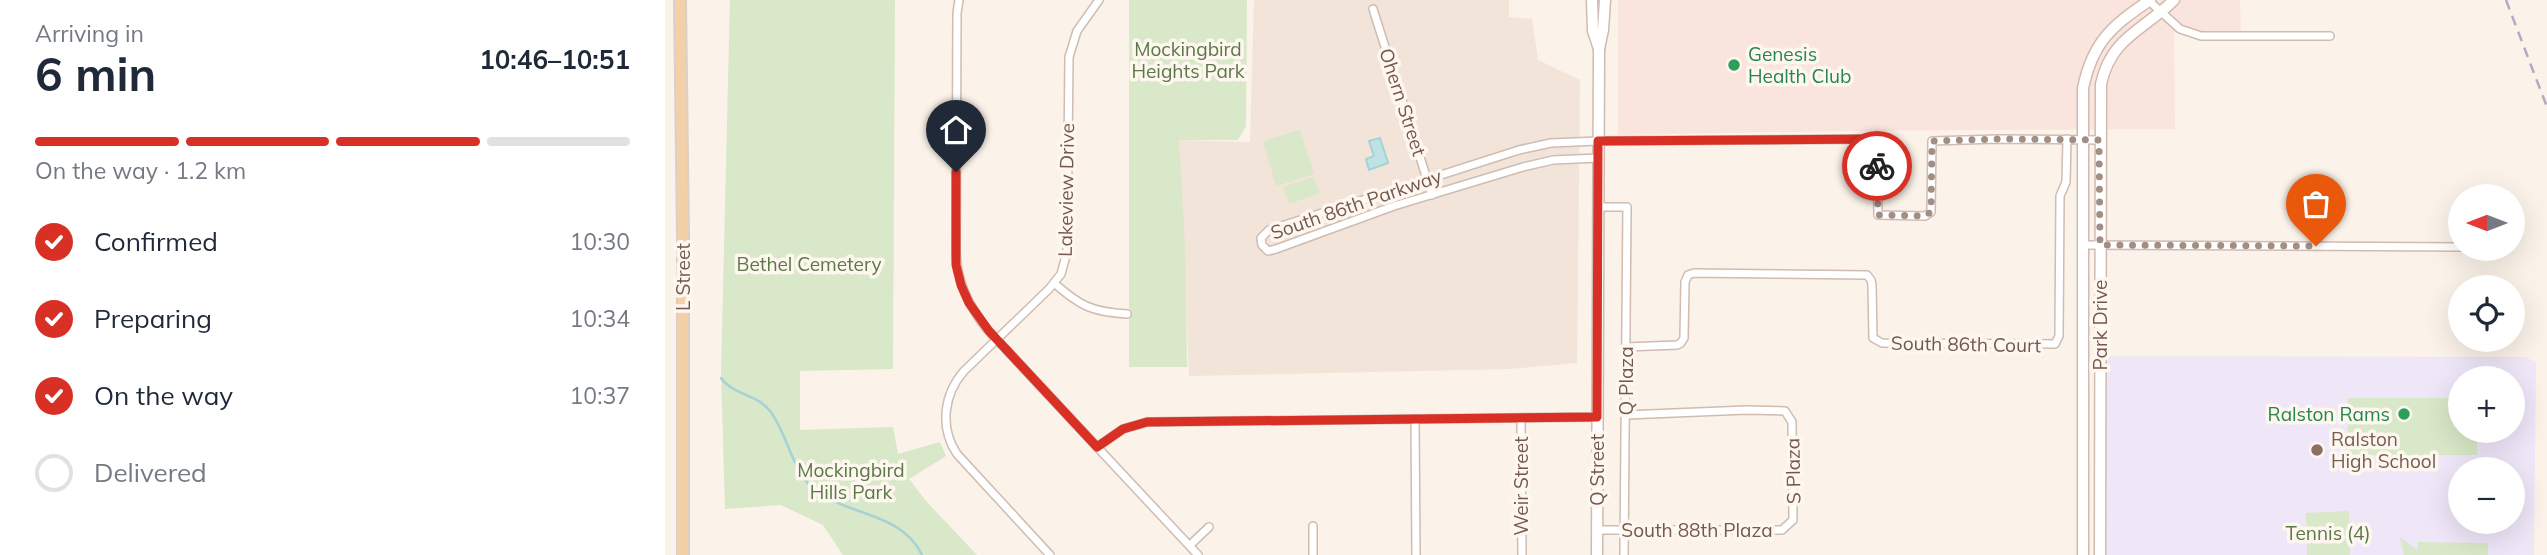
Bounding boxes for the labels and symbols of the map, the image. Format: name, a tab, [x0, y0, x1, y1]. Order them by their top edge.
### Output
park label: Mockingbird Heights Park	[1131, 37, 1245, 83]
place label: Genesis Health Club	[1748, 42, 1851, 88]
street label: Ohern Street	[1374, 45, 1432, 159]
marker: Genesis Health Club	[1726, 57, 1742, 73]
pin	[926, 100, 986, 172]
street label: Lakeview Drive	[1053, 123, 1079, 257]
courier	[1842, 131, 1912, 201]
street label: South 86th Parkway	[1267, 163, 1445, 245]
pin	[2286, 174, 2346, 246]
north arrow	[2448, 184, 2525, 261]
street label: L Street	[671, 243, 695, 311]
park label: Bethel Cemetery	[737, 252, 881, 276]
street label: Park Drive	[2088, 280, 2112, 370]
street label: South 86th Court	[1891, 331, 2042, 357]
street label: Q Plaza	[1614, 346, 1638, 416]
place label: Ralston Rams	[2268, 402, 2390, 426]
marker: Ralston Rams	[2396, 406, 2412, 422]
place label: Ralston High School	[2331, 427, 2436, 473]
street label: Q Street	[1585, 434, 1609, 506]
street label: Weir Street	[1509, 436, 1533, 536]
street label: S Plaza	[1780, 438, 1806, 504]
marker: Ralston High School	[2309, 442, 2325, 458]
park label: Mockingbird Hills Park	[797, 458, 905, 504]
street label: South 88th Plaza	[1621, 518, 1773, 542]
park label: Tennis (4)	[2285, 521, 2371, 545]

